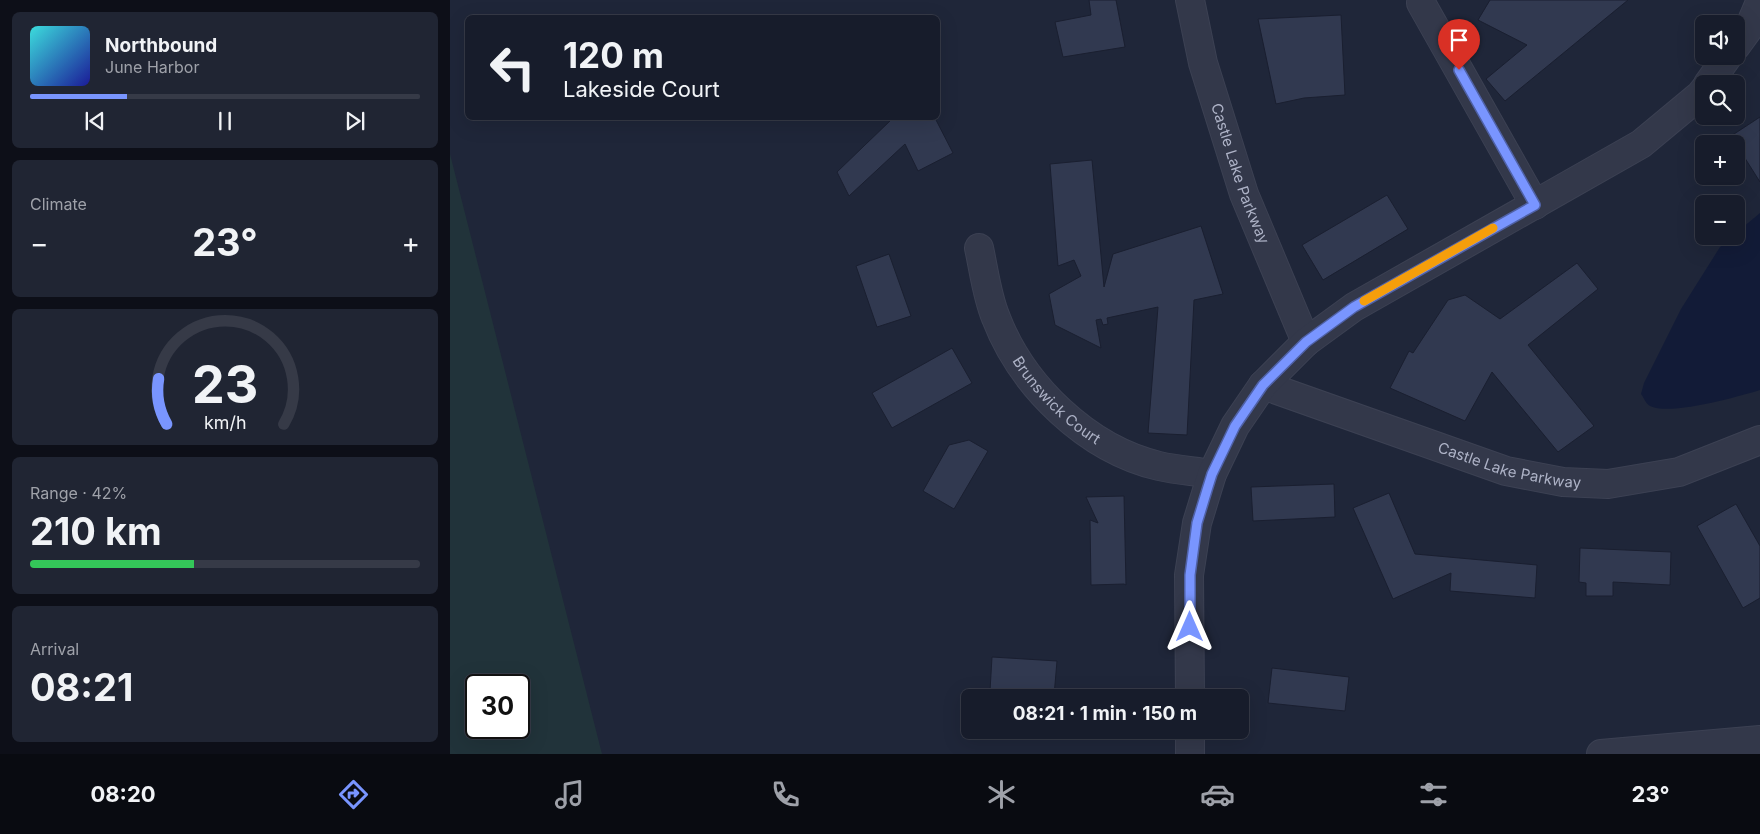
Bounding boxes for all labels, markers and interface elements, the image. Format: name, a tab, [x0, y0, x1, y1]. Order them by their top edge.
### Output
map controls	[1695, 15, 1745, 245]
button: sound	[1695, 15, 1745, 65]
pin	[1438, 19, 1480, 70]
icon: arrive	[1445, 26, 1473, 54]
text: Northbound	[105, 34, 217, 57]
text: 120 m	[563, 34, 664, 76]
icon: left	[480, 35, 545, 100]
text: June Harbor	[105, 57, 199, 77]
button: search	[1695, 75, 1745, 125]
text: Lakeside Court	[563, 76, 720, 102]
street label: Castle Lake Parkway	[1207, 101, 1274, 247]
icon: previous	[81, 107, 109, 135]
icon: pause	[211, 107, 239, 135]
icon: next	[341, 107, 369, 135]
button: +	[1695, 135, 1745, 185]
text: Climate	[30, 194, 87, 214]
button: −	[1695, 195, 1745, 245]
text: 23°	[192, 219, 258, 265]
text: −	[30, 226, 49, 260]
text: +	[401, 226, 420, 260]
text: 23	[192, 353, 258, 416]
street label: Brunswick Court	[1009, 353, 1104, 448]
text: km/h	[204, 412, 246, 433]
street label: Castle Lake Parkway	[1435, 438, 1582, 492]
text: Range · 42%	[30, 483, 127, 503]
text: 210 km	[30, 508, 162, 554]
position arrow	[1163, 600, 1215, 652]
text: Arrival	[30, 639, 79, 659]
text: 08:21	[30, 664, 133, 710]
speed limit sign: 30	[465, 674, 530, 739]
text: 08:21 · 1 min · 150 m	[1013, 702, 1197, 725]
icon: directions	[336, 777, 371, 812]
icon: music	[552, 777, 587, 812]
icon: phone	[768, 777, 803, 812]
icon: climate	[984, 777, 1019, 812]
icon: car	[1200, 777, 1235, 812]
icon: filters	[1416, 777, 1451, 812]
text: 08:20	[90, 781, 156, 807]
text: 23°	[1632, 781, 1670, 807]

